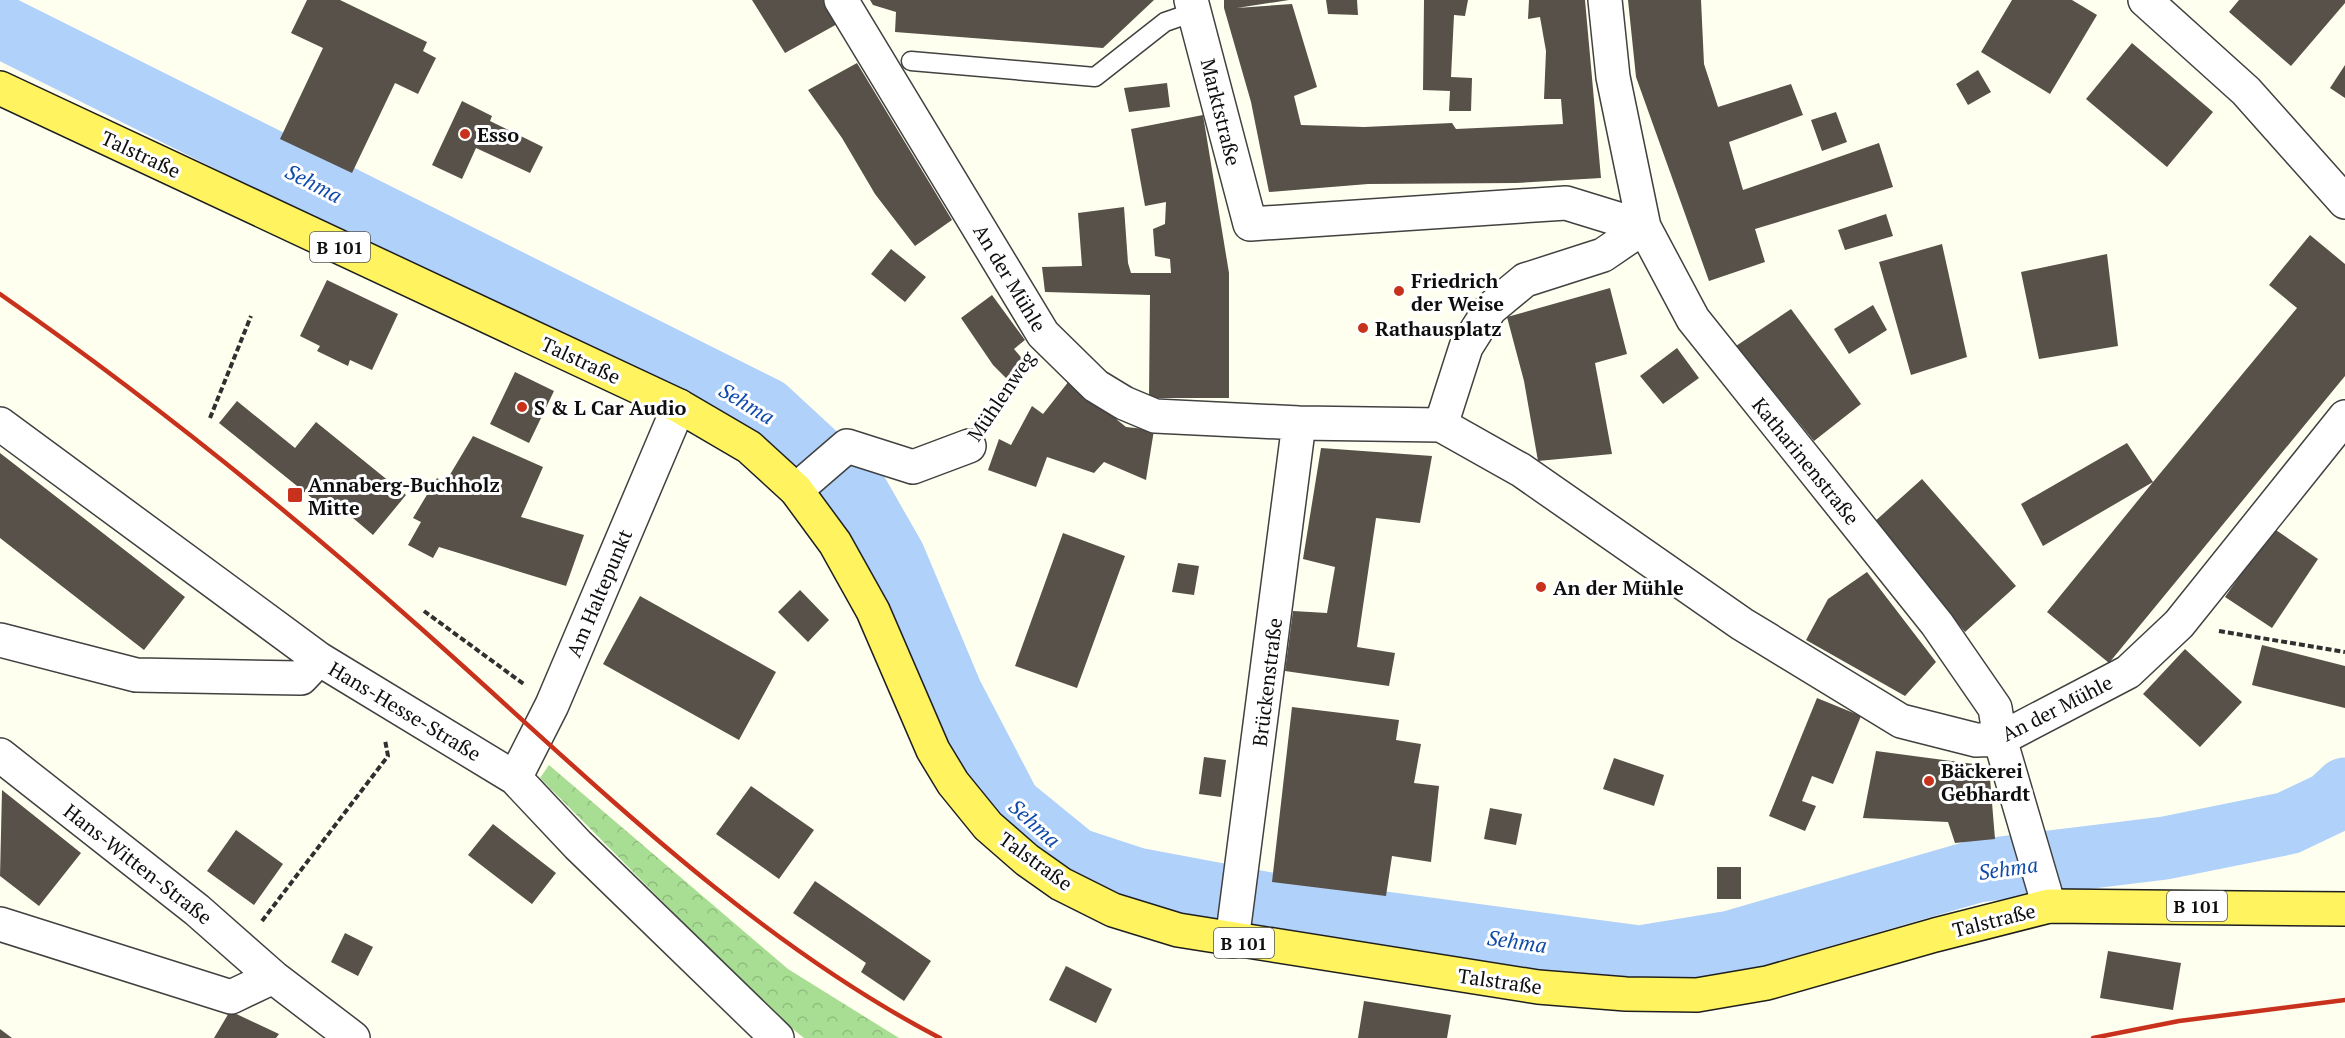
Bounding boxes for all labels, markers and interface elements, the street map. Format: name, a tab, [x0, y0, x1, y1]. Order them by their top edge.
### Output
street label: Marktstraße	[1195, 56, 1247, 168]
place label: Esso	[477, 121, 519, 148]
street label: Talstraße	[97, 124, 185, 184]
marker: Esso	[458, 127, 472, 141]
water label: Sehma	[281, 157, 347, 209]
street label: An der Mühle	[967, 219, 1053, 337]
road number: B 101	[310, 232, 370, 262]
place label: Friedrich der Weise	[1411, 267, 1504, 317]
marker: Friedrich der Weise	[1392, 284, 1406, 298]
place label: Rathausplatz	[1375, 315, 1502, 342]
marker: Rathausplatz	[1356, 321, 1370, 335]
street label: Talstraße	[537, 330, 625, 390]
street label: Mühlenweg	[961, 345, 1041, 446]
water label: Sehma	[714, 376, 780, 430]
street label: Katharinenstraße	[1746, 392, 1866, 530]
place label: S & L Car Audio	[534, 394, 687, 421]
marker: S & L Car Audio	[515, 400, 529, 414]
place label: Annaberg-Buchholz Mitte	[308, 471, 500, 521]
marker: Annaberg-Buchholz Mitte	[286, 486, 304, 504]
street label: Am Haltepunkt	[560, 524, 638, 661]
place label: An der Mühle	[1553, 574, 1684, 601]
marker: An der Mühle	[1534, 580, 1548, 594]
street label: Brückenstraße	[1246, 616, 1288, 748]
street label: Hans-Hesse-Straße	[324, 655, 486, 767]
street label: An der Mühle	[1997, 669, 2117, 747]
place label: Bäckerei Gebhardt	[1941, 757, 2030, 807]
marker: Bäckerei Gebhardt	[1922, 774, 1936, 788]
water label: Sehma	[1003, 793, 1067, 853]
street label: Hans-Witten-Straße	[58, 798, 218, 930]
street label: Talstraße	[994, 825, 1078, 897]
water label: Sehma	[1976, 850, 2040, 886]
road number: B 101	[2167, 891, 2227, 921]
street label: Talstraße	[1950, 897, 2038, 943]
water label: Sehma	[1485, 923, 1549, 959]
road number: B 101	[1214, 928, 1274, 958]
street label: Talstraße	[1456, 962, 1544, 1000]

